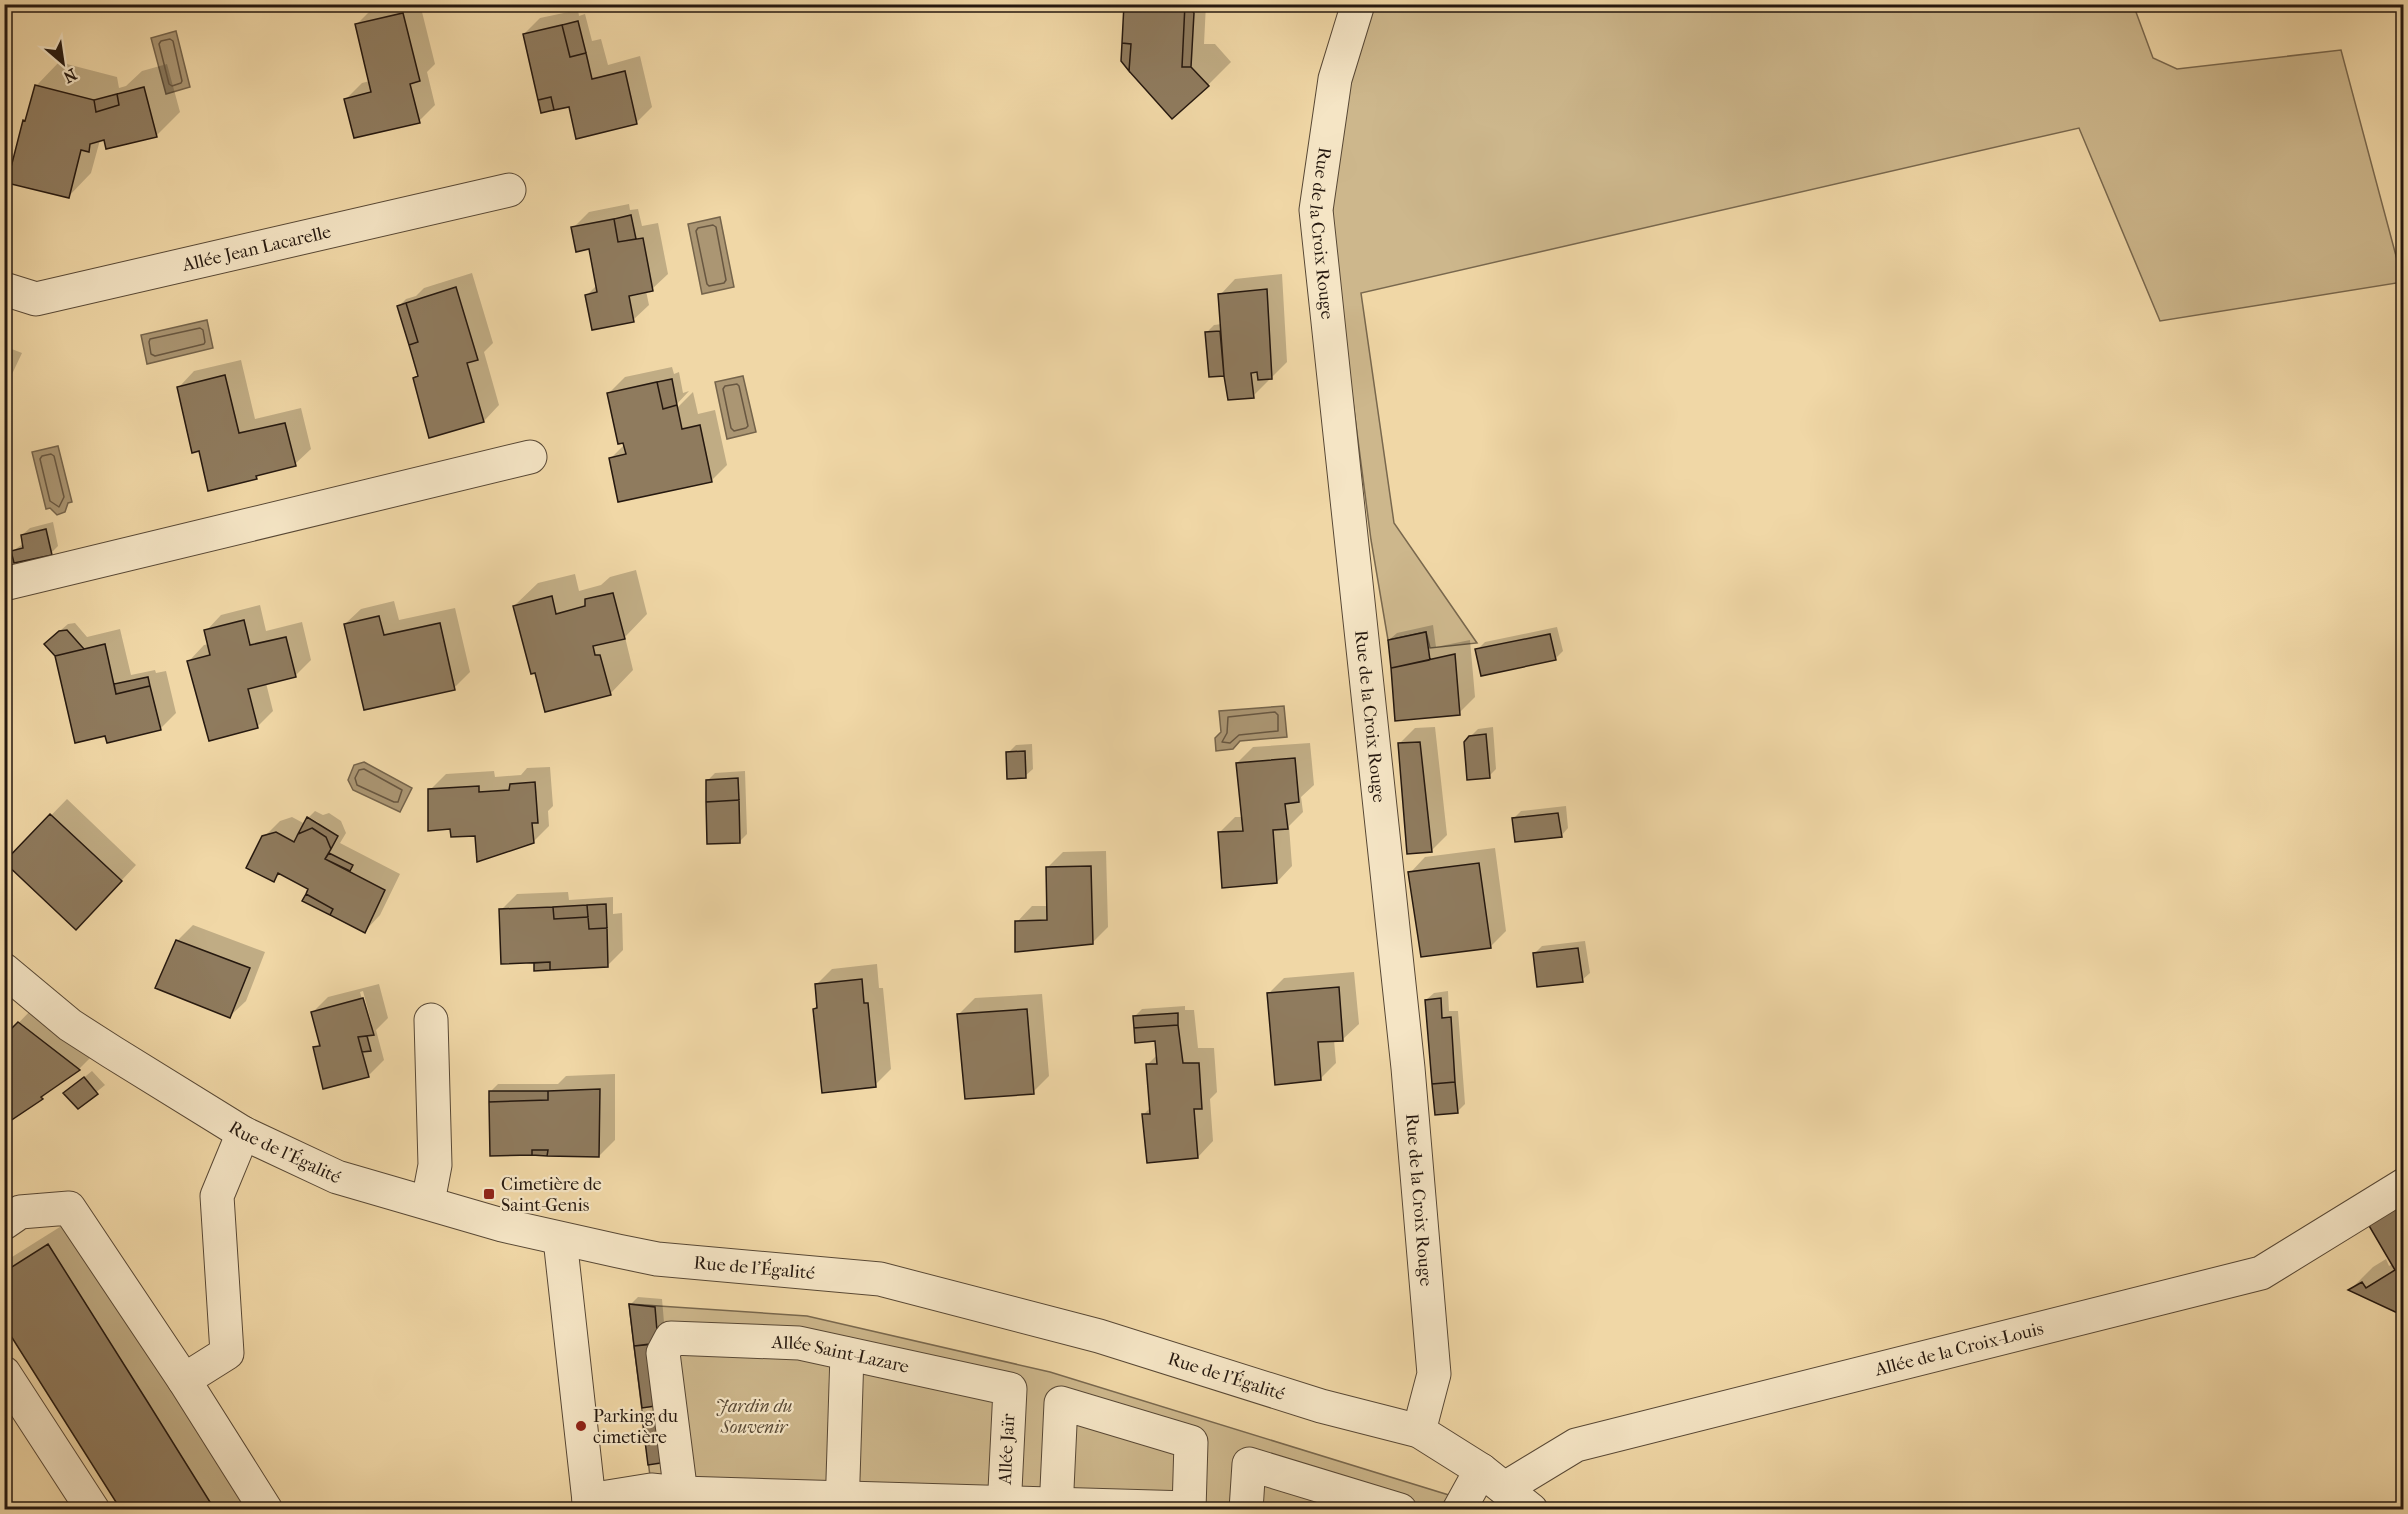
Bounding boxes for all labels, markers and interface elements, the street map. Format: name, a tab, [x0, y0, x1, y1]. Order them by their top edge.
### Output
north arrow	[33, 33, 93, 93]
text: N	[59, 64, 80, 87]
street label: Rue de la Croix Rouge	[1306, 146, 1338, 320]
street label: Allée Jean Lacarelle	[179, 221, 333, 276]
street label: Rue de la Croix Rouge	[1351, 629, 1390, 804]
street label: Rue de la Croix Rouge	[1401, 1113, 1437, 1287]
street label: Rue de l'Égalité	[225, 1116, 344, 1188]
place label: Cimetière de Saint-Genis	[501, 1174, 602, 1216]
marker: Cimetière de Saint-Genis	[482, 1187, 496, 1201]
street label: Rue de l'Égalité	[693, 1252, 816, 1284]
street label: Allée de la Croix-Louis	[1872, 1317, 2046, 1380]
street label: Allée Saint-Lazare	[770, 1331, 911, 1377]
street label: Rue de l'Égalité	[1165, 1348, 1288, 1405]
park label: Jardin du Souvenir	[716, 1396, 793, 1438]
place label: Parking du cimetière	[593, 1406, 678, 1448]
street label: Allée Jaïr	[995, 1413, 1019, 1486]
marker: Parking du cimetière	[574, 1419, 588, 1433]

